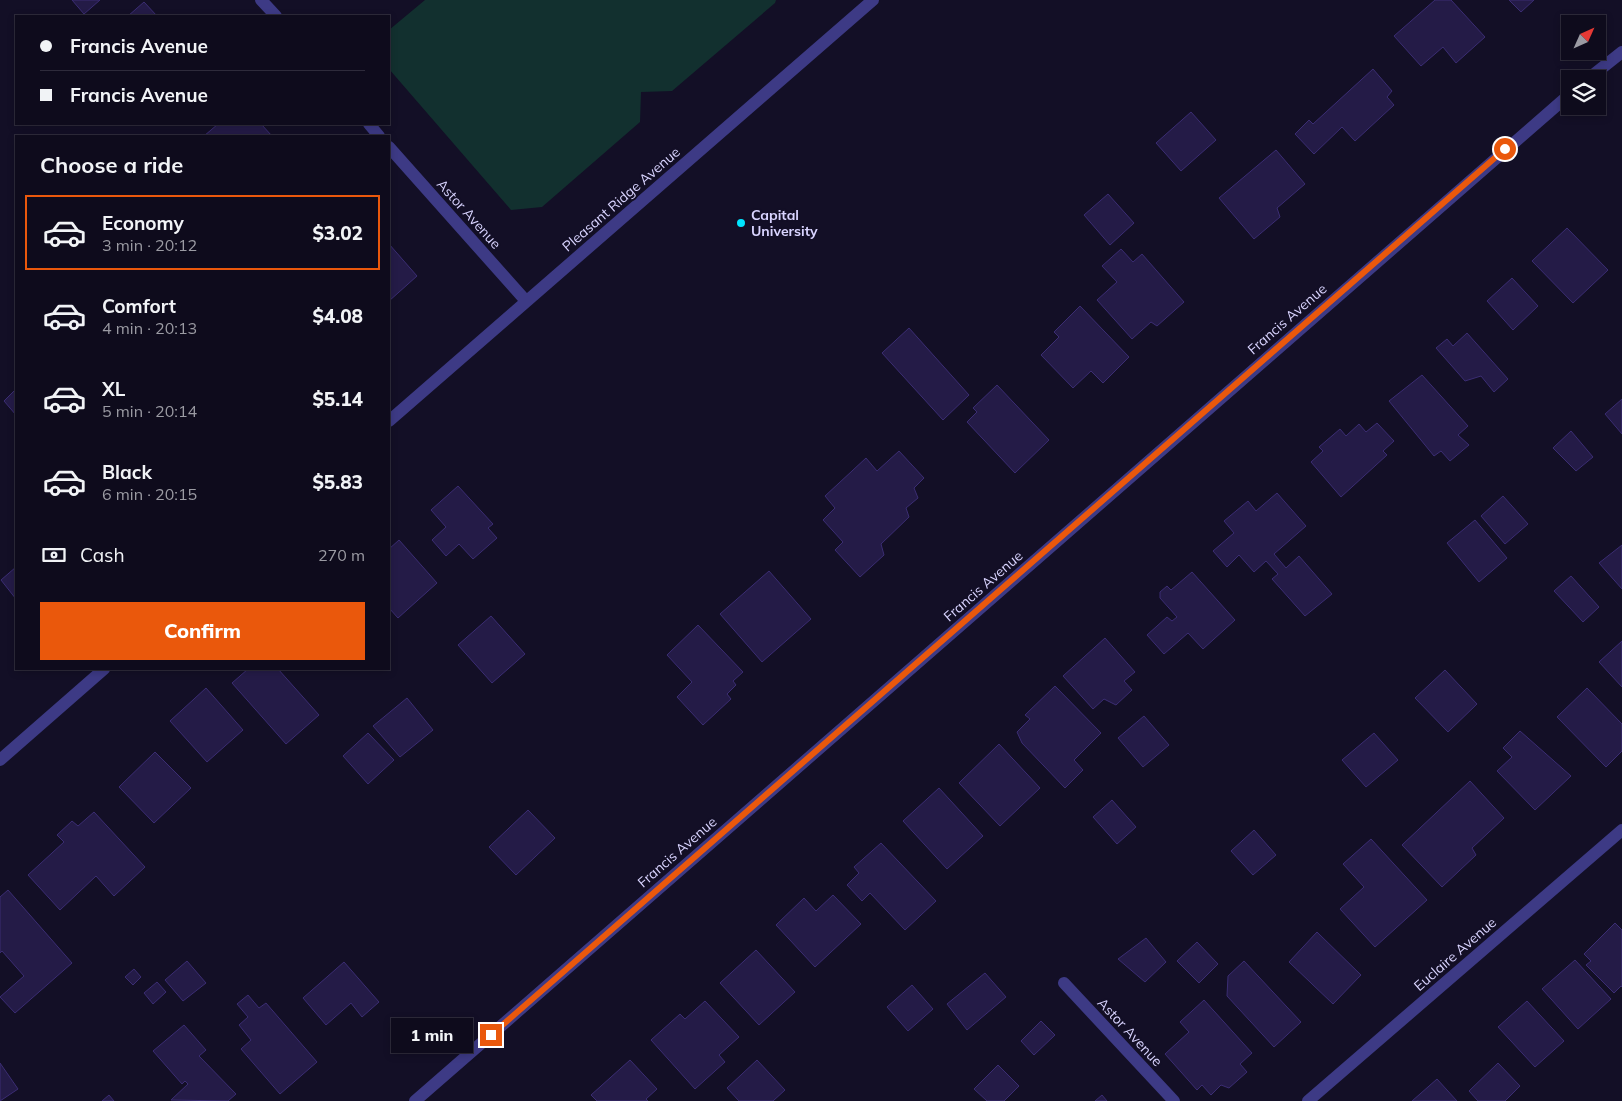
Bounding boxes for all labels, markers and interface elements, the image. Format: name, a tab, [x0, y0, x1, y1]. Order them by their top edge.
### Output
north arrow	[1561, 15, 1606, 60]
map controls	[1561, 15, 1606, 115]
text: Francis Avenue	[70, 34, 208, 58]
button: layers	[1561, 70, 1606, 115]
text: Francis Avenue	[70, 83, 208, 107]
route start	[1494, 138, 1516, 160]
street label: Pleasant Ridge Avenue	[558, 143, 684, 255]
text: Choose a ride	[40, 151, 183, 179]
street label: Astor Avenue	[433, 176, 505, 252]
place label: Capital University	[751, 206, 818, 240]
icon: car	[42, 210, 87, 255]
text: Economy	[102, 211, 184, 235]
marker: Capital University	[735, 217, 747, 229]
text: $3.02	[312, 221, 363, 245]
text: 3 min · 20:12	[102, 235, 197, 255]
street label: Francis Avenue	[1244, 280, 1330, 358]
icon: car	[42, 293, 87, 338]
text: Comfort	[102, 294, 176, 318]
text: $4.08	[312, 304, 363, 328]
text: 4 min · 20:13	[102, 318, 197, 338]
icon: car	[42, 376, 87, 421]
text: XL	[102, 377, 125, 401]
text: $5.14	[312, 387, 363, 411]
text: 5 min · 20:14	[102, 401, 197, 421]
icon: car	[42, 459, 87, 504]
text: Black	[102, 460, 152, 484]
text: $5.83	[312, 470, 363, 494]
text: 6 min · 20:15	[102, 484, 197, 504]
icon: cash	[40, 541, 68, 569]
text: Cash	[80, 543, 125, 567]
text: 270 m	[318, 545, 365, 565]
street label: Francis Avenue	[940, 547, 1026, 625]
button: Confirm	[40, 602, 365, 660]
street label: Francis Avenue	[634, 813, 720, 891]
street label: Euclaire Avenue	[1410, 913, 1500, 995]
street label: Astor Avenue	[1094, 994, 1166, 1070]
callout: 1 min	[391, 1018, 474, 1052]
route end	[480, 1024, 502, 1046]
text: 1 min	[411, 1025, 453, 1045]

